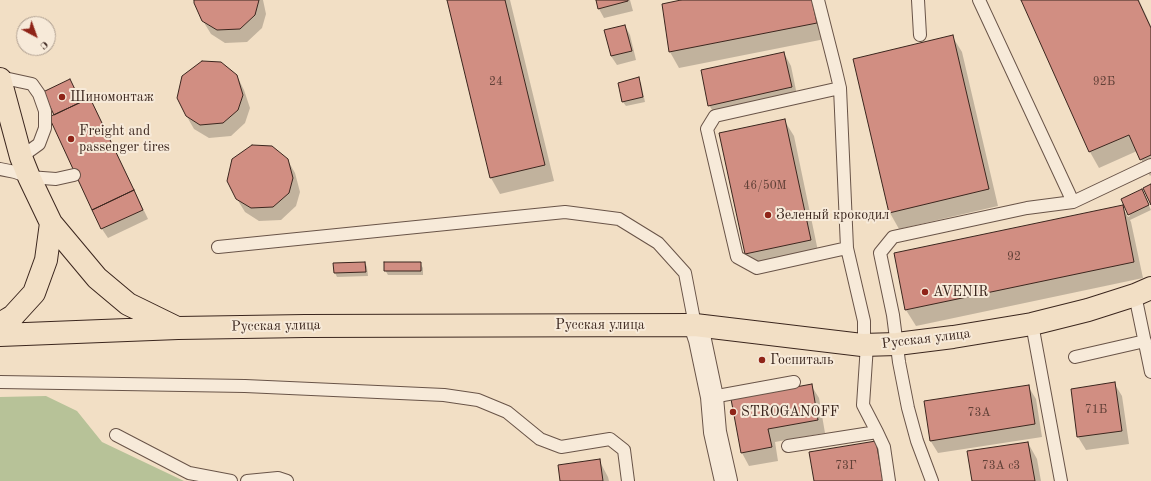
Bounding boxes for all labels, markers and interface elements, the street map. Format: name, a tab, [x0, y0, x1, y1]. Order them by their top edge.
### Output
north arrow	[16, 16, 56, 56]
text: С	[37, 38, 50, 51]
house number: 24	[489, 75, 503, 89]
house number: 92Б	[1093, 75, 1115, 89]
place label: Шиномонтаж	[70, 89, 154, 105]
marker: Шиномонтаж	[57, 92, 67, 102]
place label: Freight and passenger tires	[79, 123, 170, 156]
marker: Freight and passenger tires	[66, 134, 76, 144]
house number: 46/50М	[743, 179, 787, 193]
place label: Зеленый крокодил	[776, 207, 889, 223]
marker: Зеленый крокодил	[763, 210, 773, 220]
house number: 92	[1007, 250, 1021, 264]
place label: AVENIR	[933, 284, 988, 300]
marker: AVENIR	[920, 287, 930, 297]
street label: Русская улица	[231, 317, 321, 335]
street label: Русская улица	[555, 317, 645, 333]
street label: Русская улица	[881, 325, 971, 353]
place label: Госпиталь	[770, 352, 833, 368]
marker: Госпиталь	[757, 355, 767, 365]
house number: 71Б	[1085, 403, 1107, 417]
place label: STROGANOFF	[741, 404, 839, 420]
house number: 73А	[967, 406, 991, 420]
marker: STROGANOFF	[728, 407, 738, 417]
house number: 73Г	[835, 459, 857, 473]
house number: 73А с3	[982, 459, 1020, 473]

